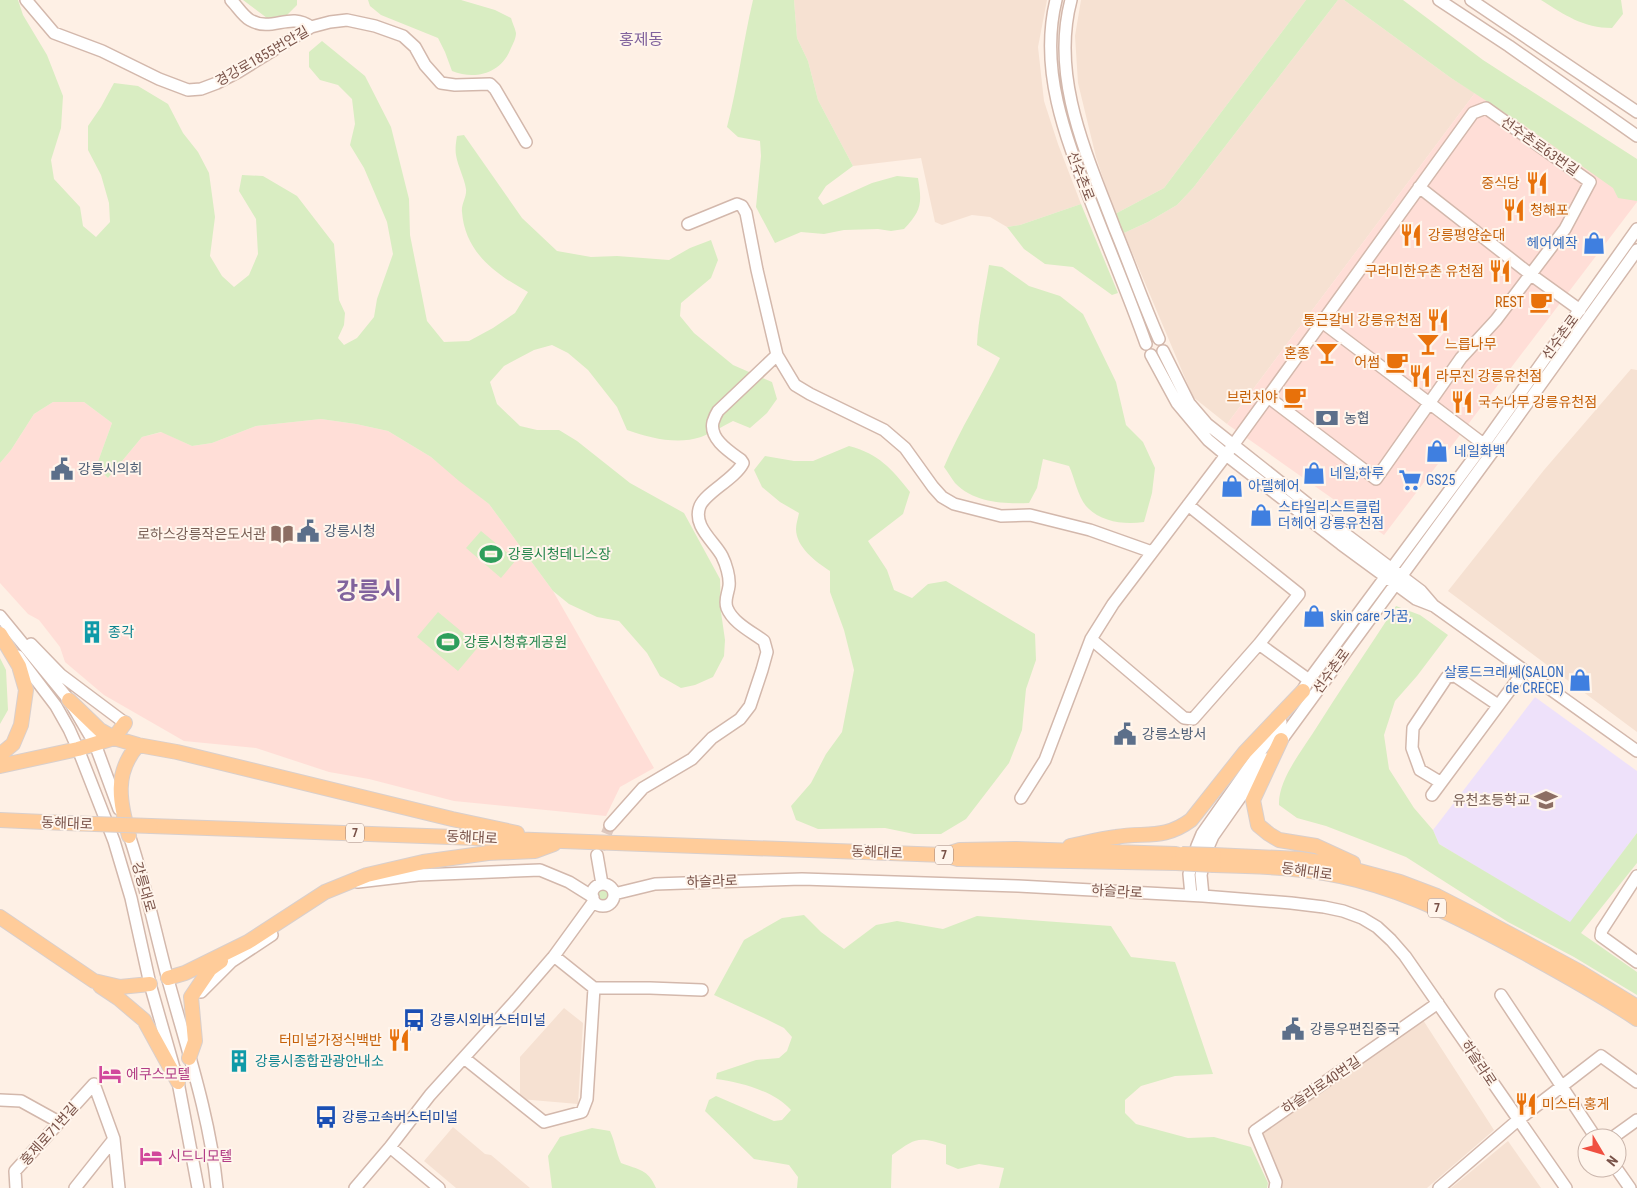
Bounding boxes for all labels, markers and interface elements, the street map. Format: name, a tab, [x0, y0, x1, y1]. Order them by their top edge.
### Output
street label: 경강로1855번안길	[213, 23, 311, 89]
district label: 홍제동	[619, 30, 663, 49]
street label: 선수촌로63번길	[1498, 113, 1582, 179]
street label: 선수촌로	[1064, 149, 1098, 203]
restaurant icon: 중식당	[1524, 170, 1550, 196]
place label: 중식당	[1481, 175, 1520, 191]
restaurant icon: 청해포	[1501, 197, 1527, 223]
place label: 청해포	[1530, 202, 1569, 218]
restaurant icon: 강릉평양순대	[1398, 222, 1424, 248]
place label: 강릉평양순대	[1428, 227, 1505, 243]
shop icon: 헤어예작	[1581, 230, 1607, 256]
place label: 헤어예작	[1526, 235, 1578, 251]
restaurant icon: 구라미한우촌 유천점	[1487, 258, 1513, 284]
place label: 구라미한우촌 유천점	[1365, 263, 1484, 279]
cafe icon: REST	[1528, 289, 1554, 315]
place label: REST	[1495, 294, 1524, 310]
restaurant icon: 통근갈비 강릉유천점	[1425, 307, 1451, 333]
street label: 선수촌로	[1538, 311, 1582, 363]
place label: 통근갈비 강릉유천점	[1303, 312, 1422, 328]
bar icon: 느릅나무	[1415, 331, 1441, 357]
place label: 느릅나무	[1445, 336, 1497, 352]
bar icon: 혼종	[1314, 340, 1340, 366]
place label: 혼종	[1284, 345, 1310, 361]
cafe icon: 어썸	[1384, 349, 1410, 375]
place label: 어썸	[1354, 354, 1380, 370]
restaurant icon: 라무진 강릉유천점	[1407, 363, 1433, 389]
place label: 라무진 강릉유천점	[1436, 368, 1542, 384]
cafe icon: 브런치야	[1282, 384, 1308, 410]
place label: 브런치야	[1226, 389, 1278, 405]
restaurant icon: 국수나무 강릉유천점	[1449, 389, 1475, 415]
place label: 국수나무 강릉유천점	[1478, 394, 1597, 410]
bank icon: 농협	[1314, 405, 1340, 431]
place label: 농협	[1344, 410, 1370, 426]
shop icon: 네일화백	[1424, 438, 1450, 464]
place label: 네일화백	[1454, 443, 1506, 459]
public building icon: 강릉시의회	[49, 456, 75, 482]
shop icon: 네일,하루	[1301, 460, 1327, 486]
place label: 강릉시의회	[78, 461, 142, 477]
place label: 네일,하루	[1330, 465, 1384, 481]
supermarket icon: GS25	[1397, 467, 1423, 493]
place label: GS25	[1426, 472, 1455, 488]
shop icon: 아델헤어	[1219, 473, 1245, 499]
place label: 아델헤어	[1248, 478, 1300, 494]
place label: 스타일리스트클럽 더헤어 강릉유천점	[1278, 499, 1384, 531]
shop icon: 스타일리스트클럽 더헤어 강릉유천점	[1248, 502, 1274, 528]
public building icon: 강릉시청	[295, 518, 321, 544]
library icon: 로하스강릉작은도서관	[269, 521, 295, 547]
place label: 강릉시청	[324, 523, 376, 539]
place label: 로하스강릉작은도서관	[137, 526, 266, 542]
sports icon: 강릉시청테니스장	[478, 541, 504, 567]
place label: 강릉시청테니스장	[508, 546, 611, 562]
district label: 강릉시	[336, 577, 402, 605]
shop icon: skin care 가꿈,	[1301, 603, 1327, 629]
place label: skin care 가꿈,	[1330, 608, 1412, 624]
building icon: 종각	[79, 619, 105, 645]
place label: 종각	[108, 624, 134, 640]
sports icon: 강릉시청휴게공원	[435, 629, 461, 655]
place label: 강릉시청휴게공원	[464, 634, 567, 650]
street label: 선수촌로	[1309, 645, 1353, 697]
place label: 살롱드크레쎄(SALON de CRECE)	[1444, 664, 1564, 697]
shop icon: 살롱드크레쎄(SALON de CRECE)	[1567, 667, 1593, 693]
public building icon: 강릉소방서	[1112, 721, 1138, 747]
place label: 강릉소방서	[1142, 726, 1206, 742]
school or university icon: 유천초등학교	[1533, 787, 1559, 813]
place label: 유천초등학교	[1453, 792, 1530, 808]
street label: 동해대로	[41, 814, 93, 832]
road number: 7	[346, 824, 364, 842]
street label: 동해대로	[446, 828, 498, 846]
street label: 동해대로	[851, 843, 903, 861]
road number: 7	[935, 846, 953, 864]
street label: 동해대로	[1280, 859, 1334, 883]
street label: 강릉대로	[129, 860, 159, 914]
street label: 하슬라로	[686, 872, 738, 890]
street label: 하슬라로	[1091, 882, 1143, 900]
road number: 7	[1428, 898, 1446, 918]
bus stop icon: 강릉시외버스터미널	[401, 1007, 427, 1033]
place label: 강릉시외버스터미널	[430, 1012, 546, 1028]
public building icon: 강릉우편집중국	[1280, 1016, 1306, 1042]
place label: 강릉우편집중국	[1310, 1021, 1400, 1037]
restaurant icon: 터미널가정식백반	[386, 1027, 412, 1053]
place label: 터미널가정식백반	[279, 1032, 382, 1048]
street label: 하슬라로	[1458, 1037, 1500, 1089]
building icon: 강릉시종합관광안내소	[226, 1048, 252, 1074]
place label: 강릉시종합관광안내소	[255, 1053, 384, 1069]
street label: 하슬라로40번길	[1279, 1053, 1363, 1117]
hotel icon: 에쿠스모텔	[97, 1061, 123, 1087]
place label: 에쿠스모텔	[126, 1066, 190, 1082]
restaurant icon: 미스터 홍게	[1513, 1091, 1539, 1117]
place label: 미스터 홍게	[1542, 1096, 1610, 1112]
street label: 홍제로71번길	[17, 1100, 81, 1168]
bus stop icon: 강릉고속버스터미널	[313, 1104, 339, 1130]
place label: 강릉고속버스터미널	[342, 1109, 458, 1125]
north arrow	[1577, 1128, 1627, 1178]
hotel icon: 시드니모텔	[138, 1143, 164, 1169]
place label: 시드니모텔	[168, 1148, 232, 1164]
text: N	[1603, 1153, 1621, 1169]

